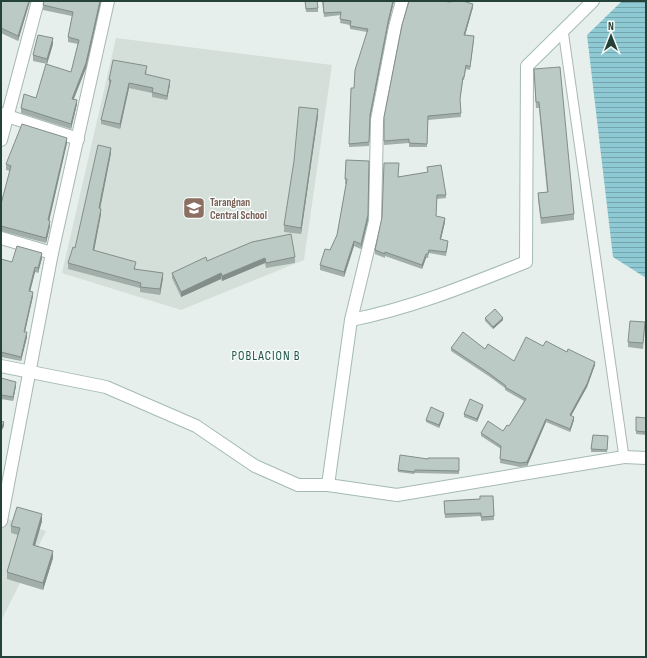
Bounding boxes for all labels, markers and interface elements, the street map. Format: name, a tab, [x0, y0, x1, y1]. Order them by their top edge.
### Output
north arrow	[591, 16, 631, 56]
text: N	[608, 20, 614, 33]
school or university icon: Tarangnan Central School	[181, 195, 207, 221]
place label: Tarangnan Central School	[210, 196, 267, 222]
district label: POBLACION B	[232, 348, 300, 364]

